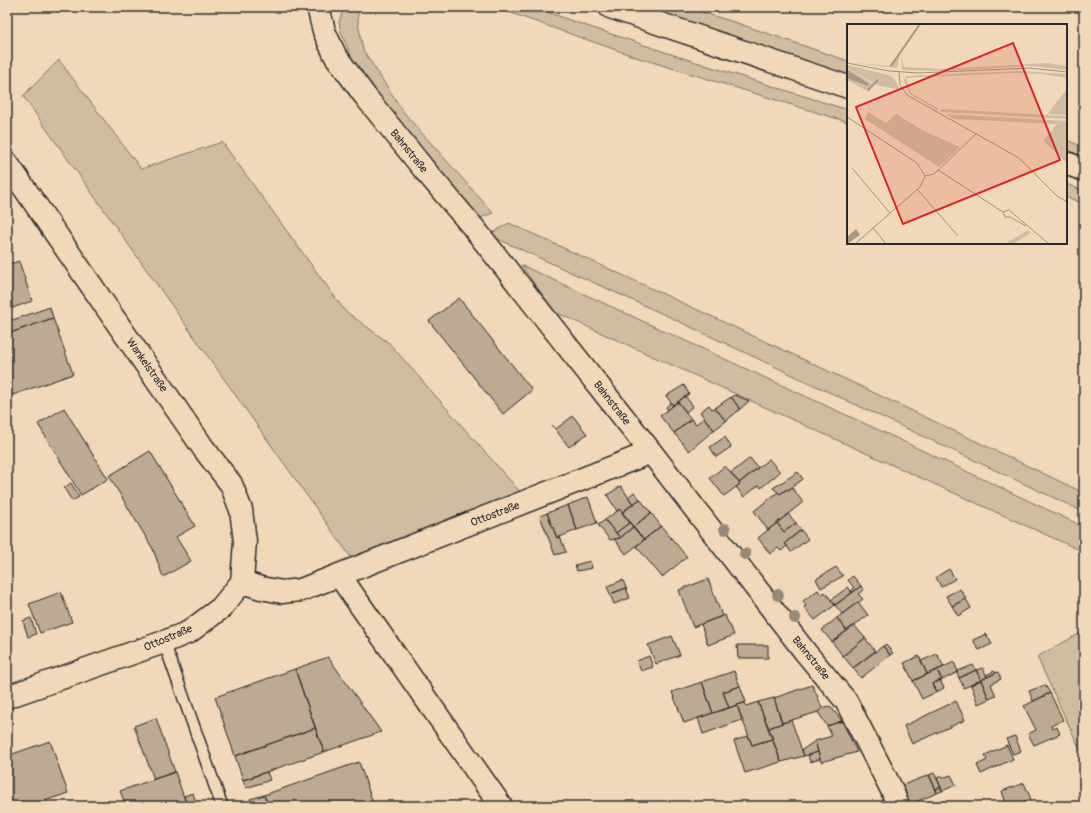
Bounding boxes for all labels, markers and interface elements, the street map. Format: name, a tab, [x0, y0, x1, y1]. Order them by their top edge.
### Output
inset map	[847, 24, 1067, 244]
street label: Bahnstraße	[387, 127, 431, 176]
street label: Wankelstraße	[124, 336, 171, 395]
street label: Bahnstraße	[591, 378, 634, 428]
street label: Ottostraße	[469, 498, 522, 529]
street label: Ottostraße	[142, 622, 195, 654]
street label: Bahnstraße	[789, 634, 833, 683]

